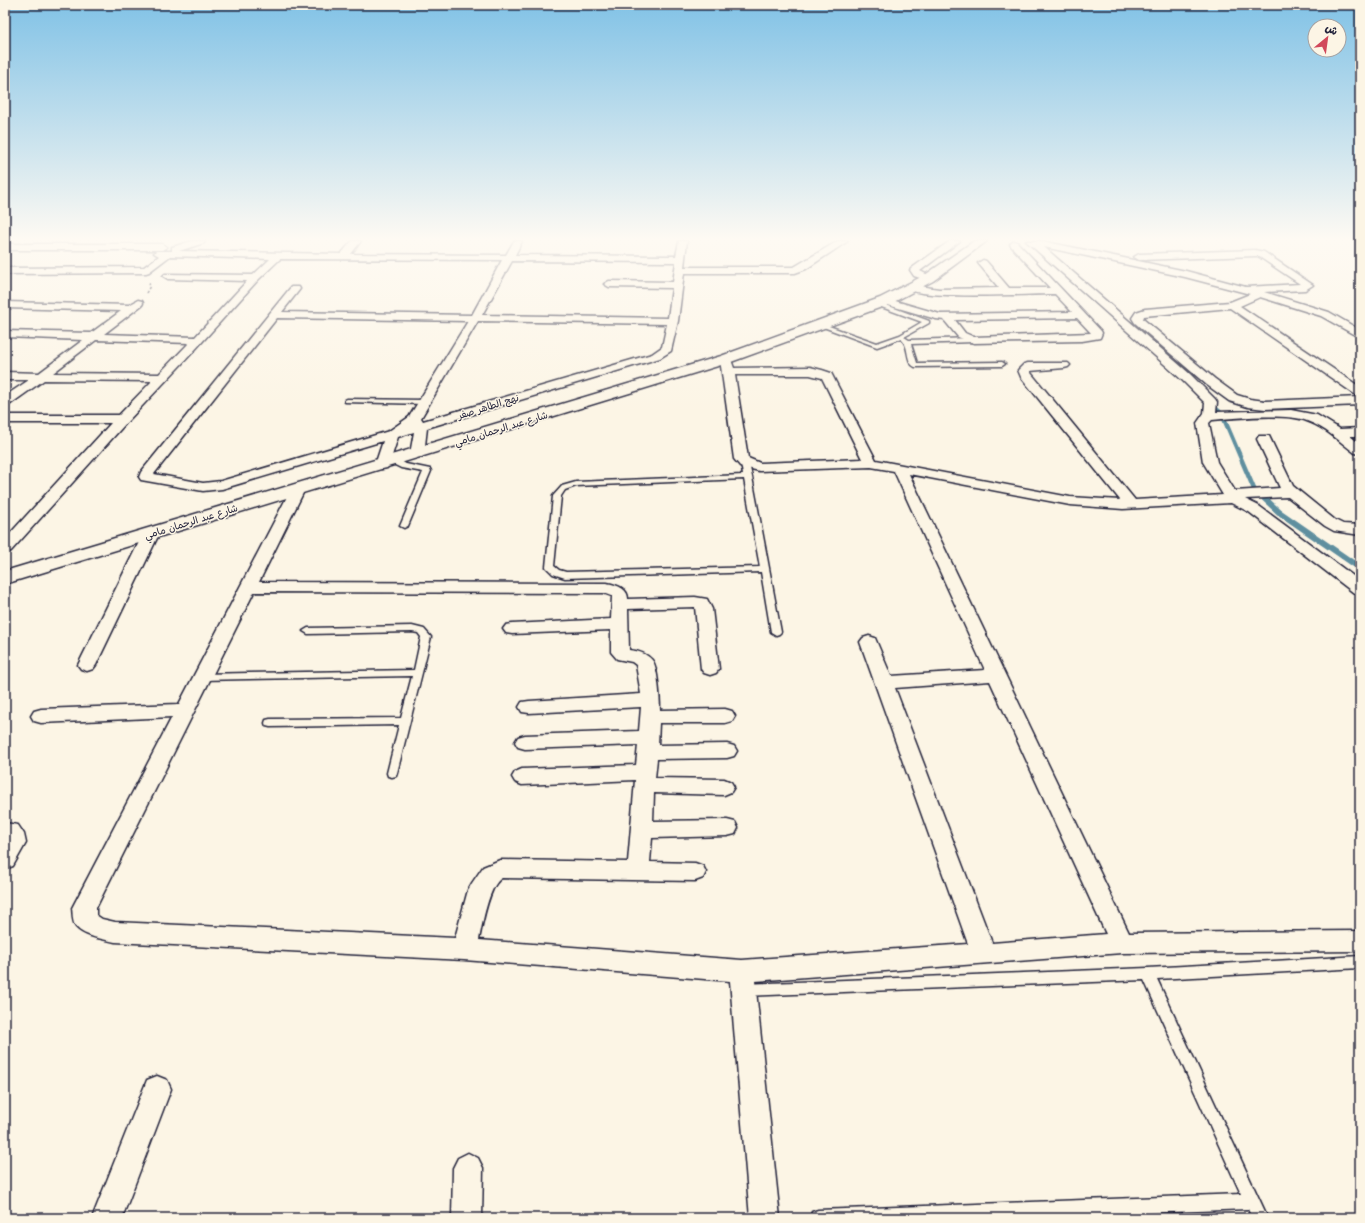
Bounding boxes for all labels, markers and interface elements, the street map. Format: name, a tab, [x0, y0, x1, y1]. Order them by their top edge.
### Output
north arrow	[1307, 18, 1347, 58]
text: ش	[1323, 19, 1341, 38]
street label: نهج الطاهر صفر	[455, 390, 521, 423]
street label: شارع عبد الرحمان مامي	[453, 407, 551, 452]
street label: شارع عبد الرحمان مامي	[143, 500, 241, 545]

